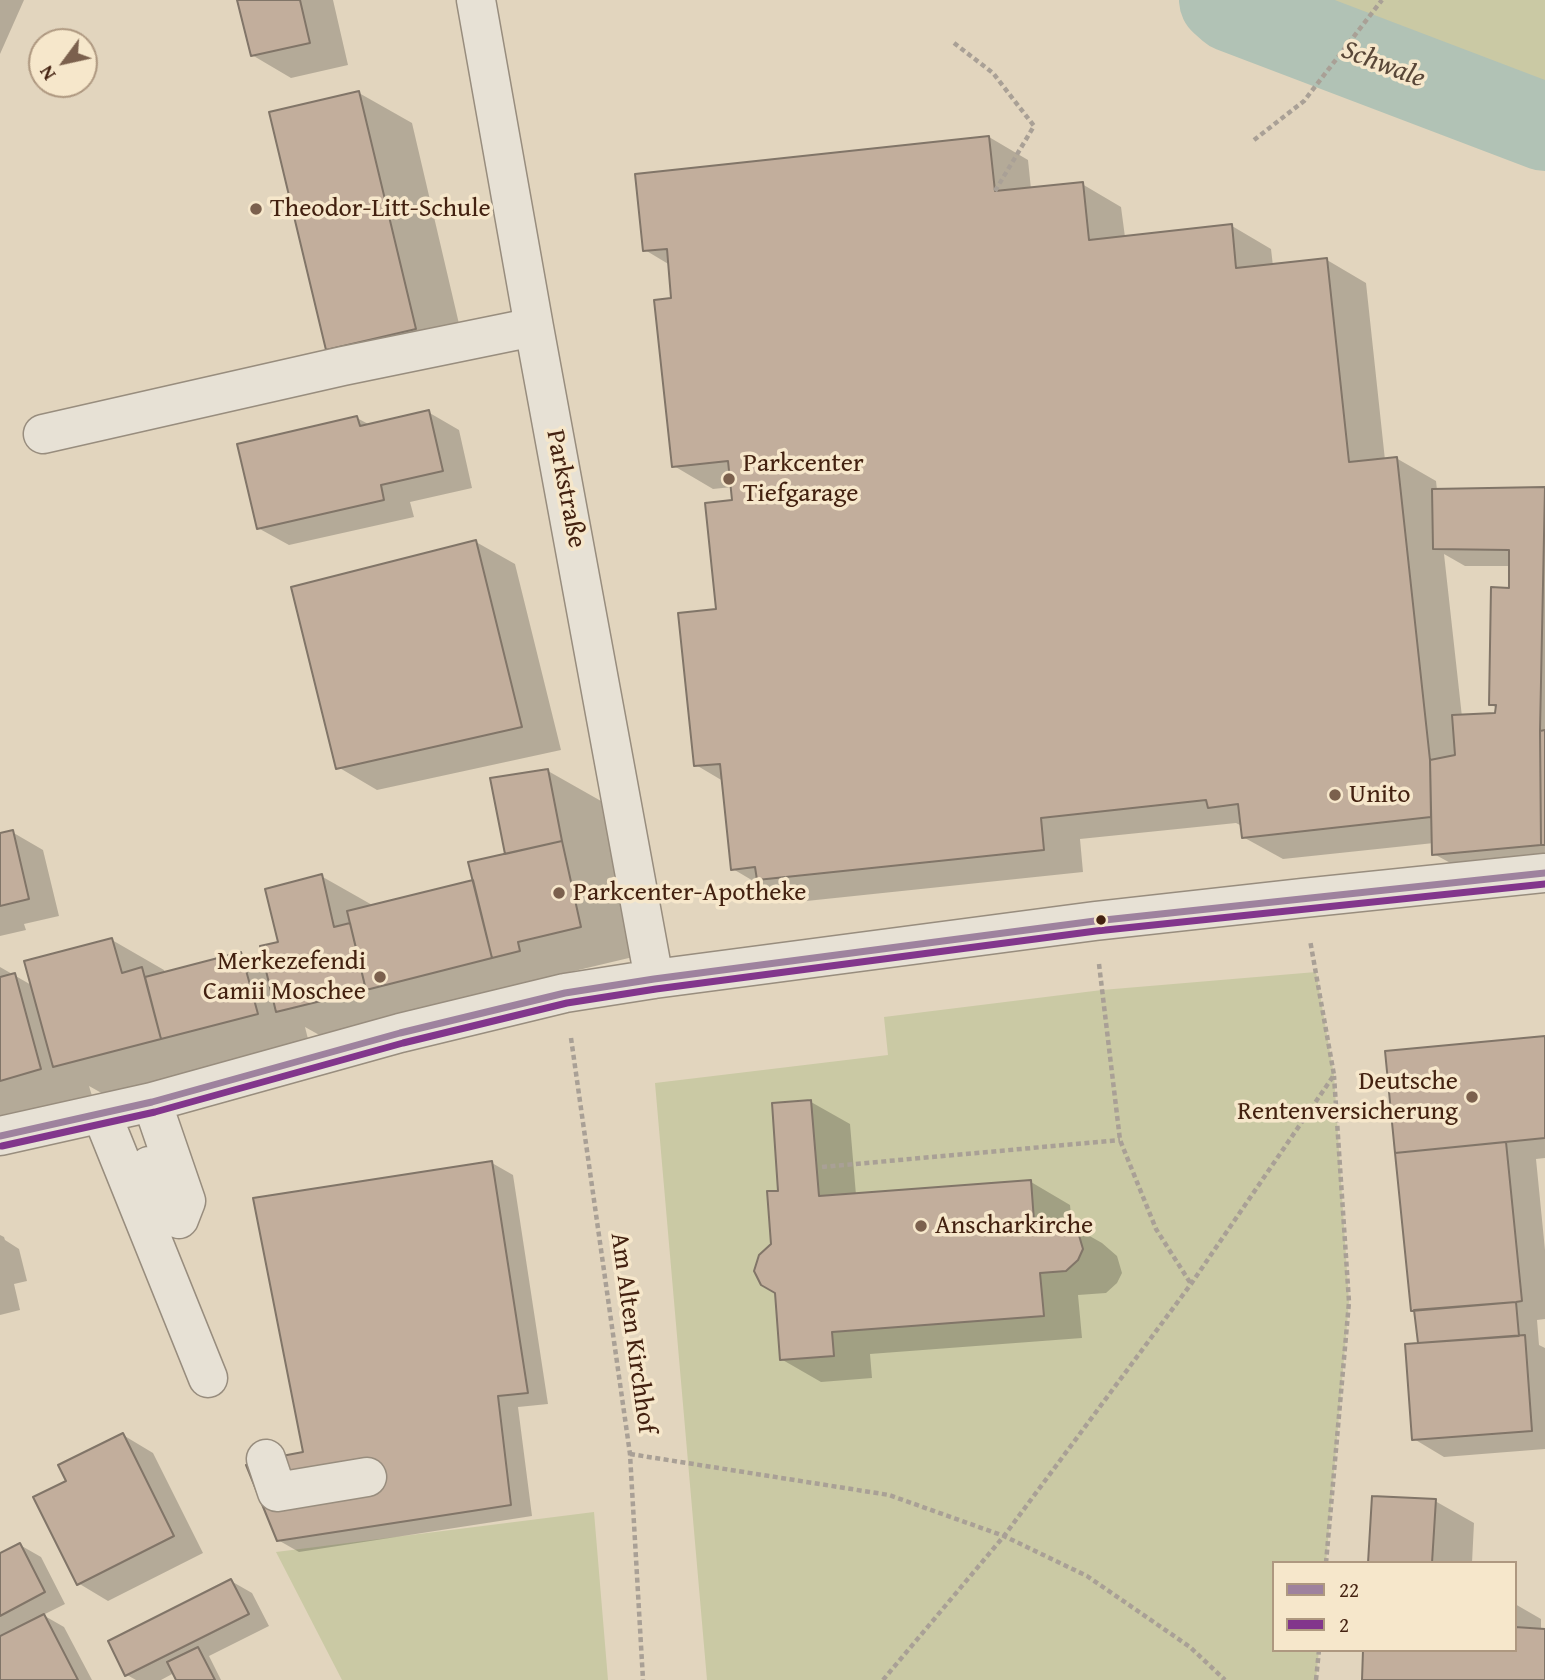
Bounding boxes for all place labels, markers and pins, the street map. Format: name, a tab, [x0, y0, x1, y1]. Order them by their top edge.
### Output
place label: Theodor-Litt-Schule	[270, 193, 491, 225]
marker: Theodor-Litt-Schule	[248, 201, 264, 217]
place label: Parkcenter Tiefgarage	[743, 448, 864, 510]
marker: Parkcenter Tiefgarage	[721, 471, 737, 487]
place label: Unito	[1349, 779, 1410, 811]
marker: Unito	[1327, 787, 1343, 803]
place label: Parkcenter-Apotheke	[573, 877, 806, 909]
marker: Parkcenter-Apotheke	[551, 885, 567, 901]
unlabelled marker	[1094, 913, 1108, 927]
place label: Merkezefendi Camii Moschee	[203, 946, 366, 1007]
marker: Merkezefendi Camii Moschee	[372, 969, 388, 985]
place label: Deutsche Rentenversicherung	[1237, 1066, 1458, 1128]
marker: Deutsche Rentenversicherung	[1464, 1089, 1480, 1105]
place label: Anscharkirche	[935, 1210, 1093, 1242]
marker: Anscharkirche	[913, 1218, 929, 1234]

